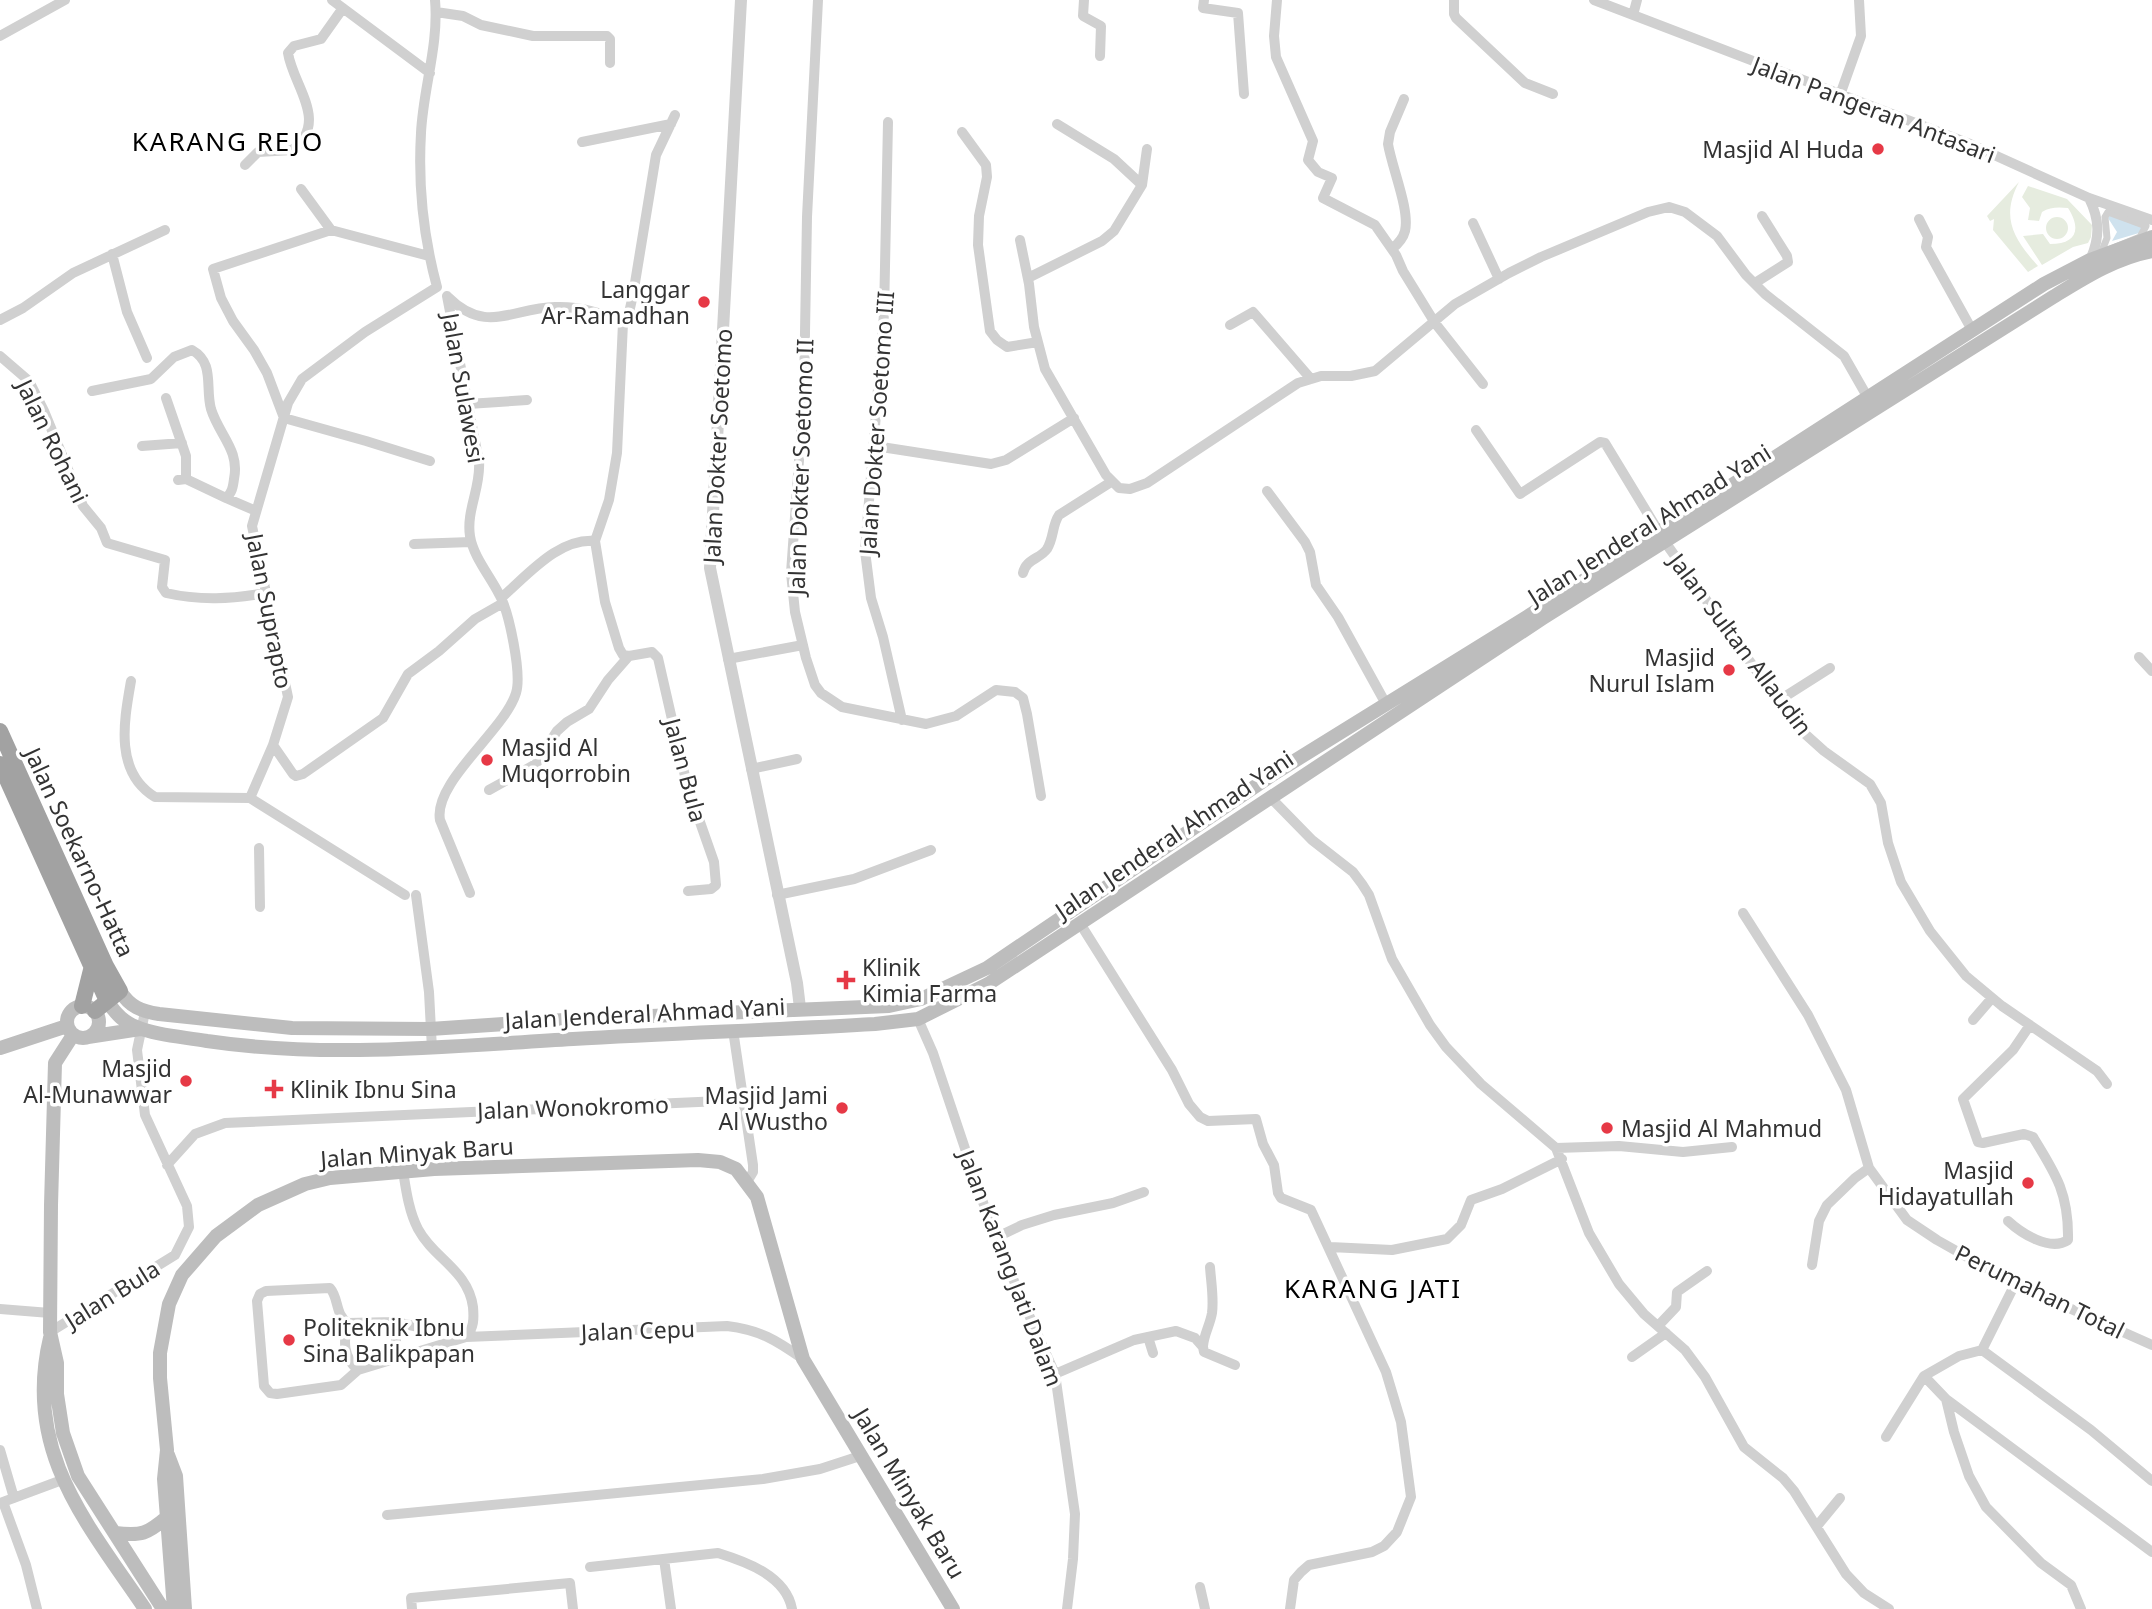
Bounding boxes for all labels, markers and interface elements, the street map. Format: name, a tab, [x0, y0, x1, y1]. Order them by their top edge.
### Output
street label: Jalan Pangeran Antasari	[1746, 47, 2000, 170]
district label: KARANG REJO	[132, 123, 324, 159]
place label: Masjid Al Huda	[1702, 133, 1864, 165]
marker: Masjid Al Huda	[1870, 141, 1886, 157]
place label: Langgar Ar-Ramadhan	[541, 273, 690, 331]
street label: Jalan Dokter Soetomo III	[851, 290, 901, 558]
marker: Langgar Ar-Ramadhan	[696, 294, 712, 310]
street label: Jalan Sulawesi	[435, 308, 493, 466]
street label: Jalan Dokter Soetomo	[695, 328, 739, 566]
street label: Jalan Dokter Soetomo II	[779, 338, 820, 598]
street label: Jalan Rohani	[8, 372, 97, 508]
street label: Jalan Jenderal Ahmad Yani	[1520, 436, 1777, 613]
street label: Jalan Suprapto	[239, 529, 301, 691]
street label: Jalan Sultan Allaudin	[1661, 545, 1820, 742]
place label: Masjid Nurul Islam	[1589, 641, 1715, 699]
marker: Masjid Nurul Islam	[1721, 662, 1737, 678]
street label: Jalan Bula	[656, 713, 715, 825]
place label: Masjid Al Muqorrobin	[501, 731, 631, 789]
street label: Jalan Soekarno-Hatta	[17, 740, 143, 962]
street label: Jalan Jenderal Ahmad Yani	[1047, 742, 1299, 927]
marker: Masjid Al Muqorrobin	[479, 752, 495, 768]
place label: Klinik Kimia Farma	[862, 951, 997, 1009]
marker: Klinik Kimia Farma	[836, 970, 856, 990]
street label: Jalan Jenderal Ahmad Yani	[502, 990, 786, 1036]
place label: Masjid Al-Munawwar	[23, 1052, 172, 1110]
marker: Masjid Al-Munawwar	[178, 1073, 194, 1089]
place label: Klinik Ibnu Sina	[290, 1073, 457, 1105]
marker: Klinik Ibnu Sina	[264, 1079, 284, 1099]
place label: Masjid Jami Al Wustho	[705, 1079, 828, 1137]
street label: Jalan Wonokromo	[475, 1088, 669, 1126]
marker: Masjid Jami Al Wustho	[834, 1100, 850, 1116]
place label: Masjid Al Mahmud	[1621, 1112, 1822, 1144]
marker: Masjid Al Mahmud	[1599, 1120, 1615, 1136]
street label: Jalan Minyak Baru	[317, 1129, 515, 1175]
street label: Jalan Karang Jati Dalam	[950, 1143, 1071, 1391]
place label: Masjid Hidayatullah	[1878, 1154, 2014, 1212]
marker: Masjid Hidayatullah	[2020, 1175, 2036, 1191]
street label: Perumahan Total	[1950, 1236, 2130, 1346]
street label: Jalan Bula	[57, 1252, 166, 1337]
district label: KARANG JATI	[1284, 1270, 1462, 1306]
place label: Politeknik Ibnu Sina Balikpapan	[303, 1311, 475, 1369]
street label: Jalan Cepu	[578, 1312, 696, 1348]
marker: Politeknik Ibnu Sina Balikpapan	[281, 1332, 297, 1348]
street label: Jalan Minyak Baru	[845, 1400, 974, 1584]

